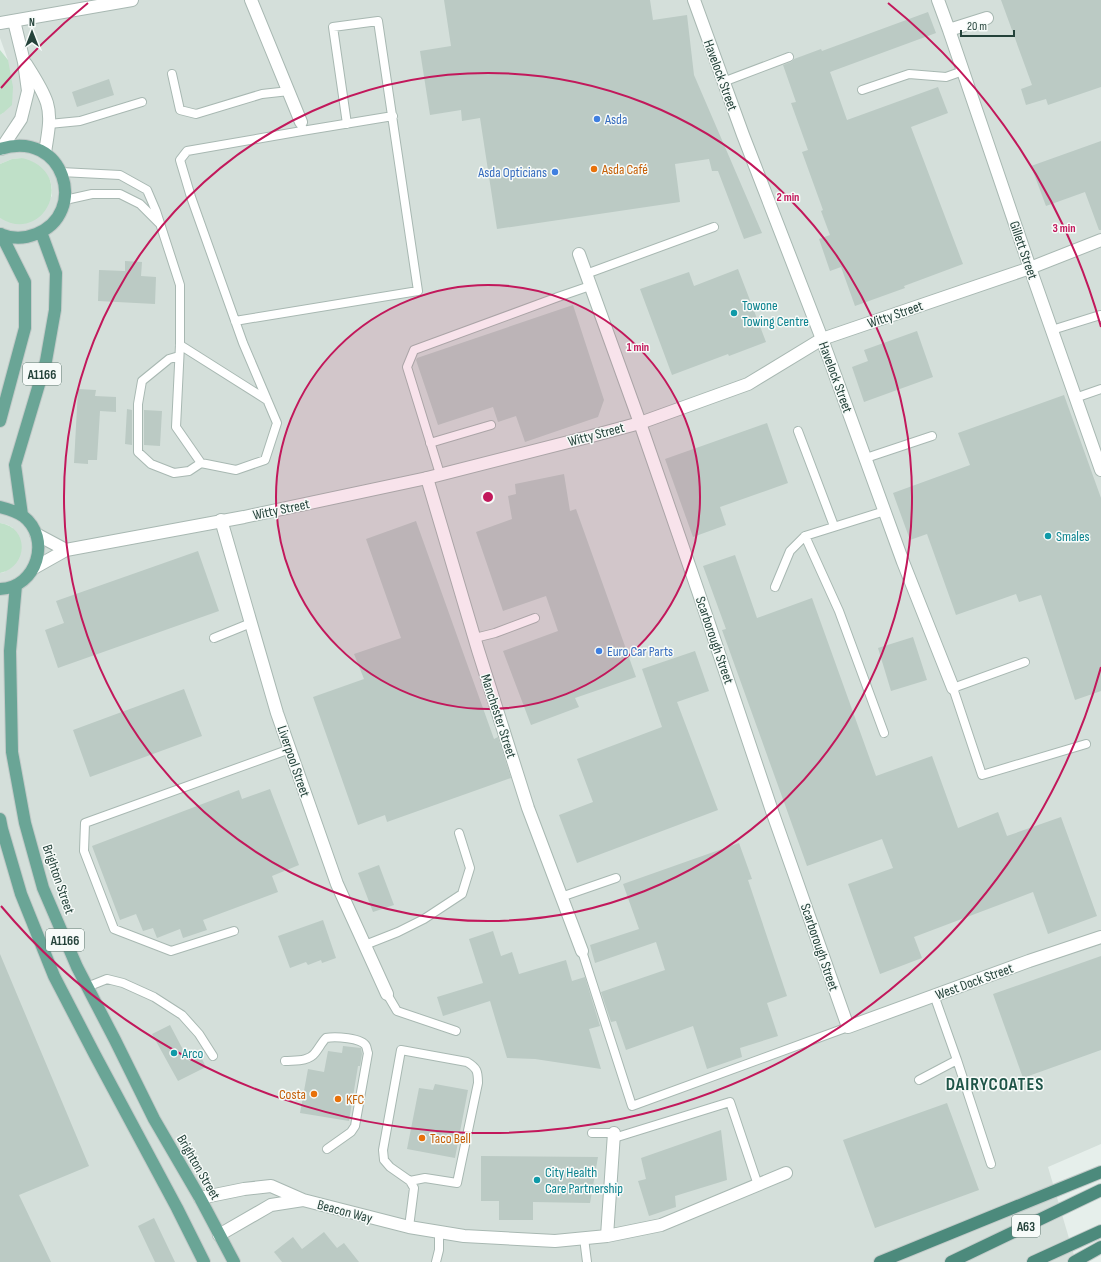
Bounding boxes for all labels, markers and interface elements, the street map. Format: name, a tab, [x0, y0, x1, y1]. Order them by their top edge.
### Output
north arrow	[12, 12, 52, 52]
scale bar	[961, 12, 1014, 38]
text: N	[29, 16, 35, 29]
text: 20 m	[967, 19, 987, 34]
street label: Havelock Street	[700, 37, 741, 113]
place label: Asda	[604, 111, 627, 128]
marker: Asda	[592, 114, 602, 124]
place label: Asda Café	[601, 161, 648, 178]
place label: Asda Opticians	[477, 164, 547, 181]
marker: Asda Café	[589, 164, 599, 174]
marker: Asda Opticians	[550, 167, 560, 177]
text: 2 min	[777, 190, 799, 205]
street label: Gillett Street	[1006, 219, 1041, 282]
text: 3 min	[1053, 221, 1075, 236]
place label: Towone Towing Centre	[742, 297, 809, 330]
street label: Witty Street	[865, 297, 925, 332]
marker: Towone Towing Centre	[729, 308, 739, 318]
street label: Havelock Street	[815, 339, 856, 415]
text: 1 min	[627, 340, 649, 355]
road number: A1166	[23, 363, 61, 385]
street label: Witty Street	[566, 419, 626, 450]
centre of rings	[481, 490, 495, 504]
street label: Witty Street	[251, 495, 311, 524]
place label: Smales	[1056, 528, 1090, 545]
marker: Smales	[1043, 531, 1053, 541]
street label: Scarborough Street	[692, 594, 737, 686]
place label: Euro Car Parts	[607, 643, 673, 660]
marker: Euro Car Parts	[594, 646, 604, 656]
street label: Manchester Street	[477, 672, 520, 760]
street label: Liverpool Street	[273, 723, 314, 799]
street label: Brighton Street	[39, 842, 78, 916]
street label: Scarborough Street	[797, 901, 842, 993]
road number: A1166	[46, 929, 84, 951]
street label: West Dock Street	[933, 960, 1015, 1003]
place label: Arco	[181, 1045, 204, 1062]
marker: Arco	[169, 1048, 179, 1058]
district label: DAIRYCOATES	[946, 1074, 1044, 1095]
place label: Costa	[279, 1086, 306, 1103]
marker: Costa	[309, 1089, 319, 1099]
place label: KFC	[346, 1091, 365, 1108]
marker: KFC	[333, 1094, 343, 1104]
place label: Taco Bell	[430, 1130, 471, 1147]
street label: Brighton Street	[173, 1132, 224, 1203]
marker: Taco Bell	[417, 1133, 427, 1143]
place label: City Health Care Partnership	[545, 1164, 623, 1197]
marker: City Health Care Partnership	[532, 1175, 542, 1185]
street label: Beacon Way	[315, 1196, 375, 1227]
road number: A63	[1012, 1215, 1040, 1237]

